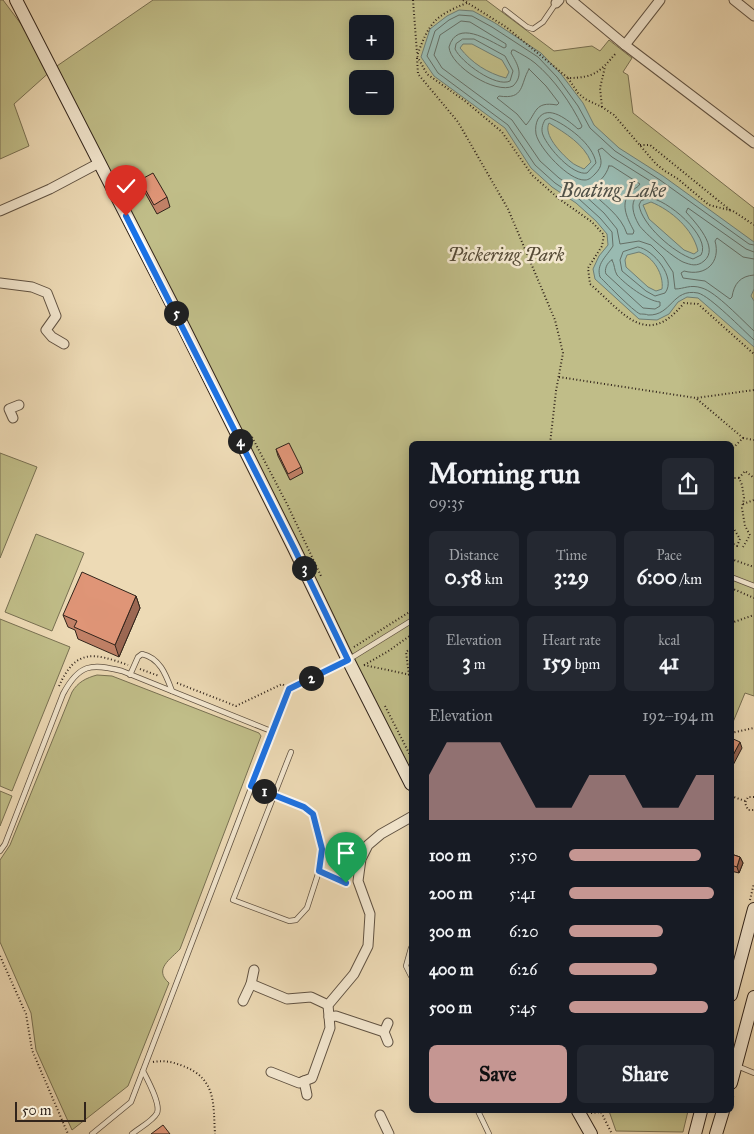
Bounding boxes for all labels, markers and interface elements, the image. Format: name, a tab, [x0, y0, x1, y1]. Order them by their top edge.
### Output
map controls	[349, 15, 394, 115]
button: +	[349, 15, 394, 60]
button: −	[349, 70, 394, 115]
pin	[105, 165, 147, 216]
icon: check	[112, 172, 140, 200]
water label: Boating Lake	[559, 178, 666, 202]
park label: Pickering Park	[448, 243, 565, 266]
pin: 5	[164, 300, 188, 326]
text: 5	[173, 305, 180, 322]
pin: 4	[228, 428, 252, 454]
text: 4	[237, 433, 244, 450]
text: Morning run	[429, 456, 580, 491]
button: share	[662, 458, 714, 510]
text: 09:35	[429, 493, 465, 512]
text: Distance	[449, 547, 499, 564]
text: Time	[556, 547, 587, 564]
text: Pace	[656, 547, 682, 564]
pin: 3	[292, 556, 316, 580]
text: 3	[302, 560, 307, 577]
text: 0.58	[445, 564, 482, 590]
text: 3:29	[554, 564, 589, 590]
text: 6:00	[636, 564, 677, 590]
text: km	[482, 571, 503, 588]
text: /km	[677, 571, 702, 588]
text: Elevation	[446, 632, 502, 649]
text: Heart rate	[542, 632, 601, 649]
text: kcal	[658, 632, 680, 649]
text: 3	[462, 649, 471, 675]
text: 159	[543, 649, 572, 675]
text: 41	[659, 649, 679, 675]
text: m	[471, 656, 485, 673]
text: bpm	[572, 656, 600, 673]
pin: 2	[298, 666, 324, 690]
text: 2	[308, 670, 315, 687]
text: Elevation	[429, 706, 493, 725]
text: 192–194 m	[642, 706, 714, 725]
pin: 1	[252, 778, 276, 804]
text: 1	[262, 783, 267, 800]
pin	[325, 832, 367, 883]
icon: arrive	[332, 839, 360, 867]
text: 100 m	[429, 846, 471, 865]
text: 5:50	[509, 846, 537, 865]
text: 200 m	[429, 884, 472, 903]
text: 5:41	[509, 884, 536, 903]
text: 300 m	[429, 922, 471, 941]
text: 6:20	[509, 922, 538, 941]
text: 400 m	[429, 960, 473, 979]
text: 6:26	[509, 960, 537, 979]
text: 500 m	[429, 998, 472, 1017]
text: 5:45	[509, 998, 537, 1017]
button: Save	[429, 1045, 567, 1103]
button: Share	[577, 1045, 714, 1103]
scale bar	[15, 1099, 86, 1122]
text: 50 m	[22, 1102, 51, 1119]

